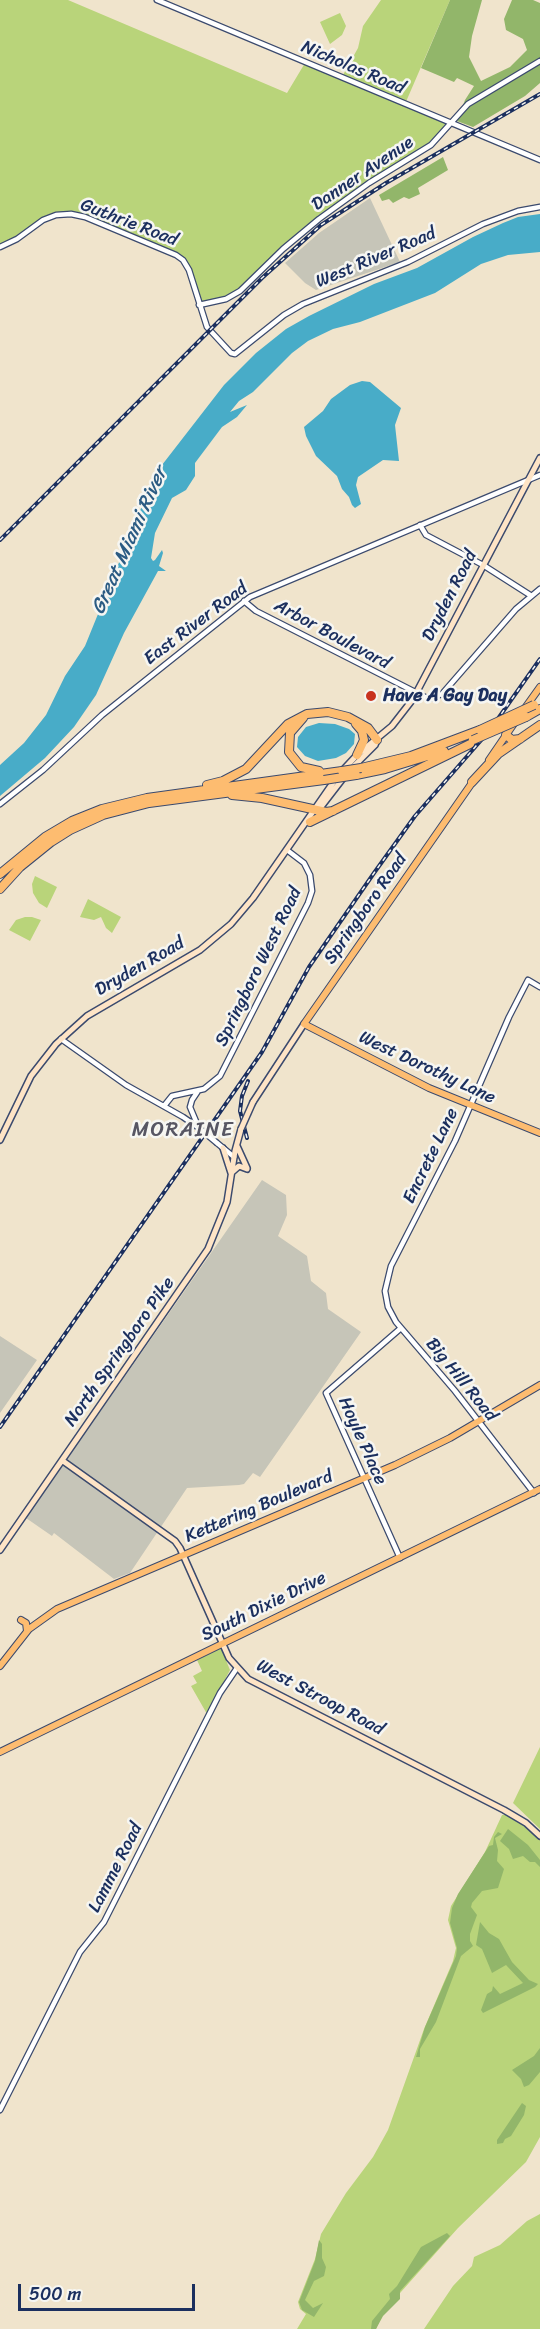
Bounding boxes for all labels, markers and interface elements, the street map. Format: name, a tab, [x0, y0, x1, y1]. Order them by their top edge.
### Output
street label: Nicholas Road	[298, 36, 408, 100]
street label: Danner Avenue	[308, 132, 418, 216]
street label: Guthrie Road	[77, 195, 181, 251]
street label: West River Road	[313, 223, 439, 293]
water label: Great Miami River	[87, 464, 173, 618]
street label: Dryden Road	[418, 547, 482, 645]
street label: East River Road	[140, 578, 252, 670]
street label: Arbor Boulevard	[270, 595, 394, 675]
place label: Have A Gay Day	[383, 685, 507, 707]
marker: Have A Gay Day	[364, 689, 378, 703]
street label: Springboro Road	[320, 849, 412, 969]
street label: Springboro West Road	[211, 884, 307, 1050]
street label: Dryden Road	[92, 933, 188, 1001]
street label: West Dorothy Lane	[355, 1027, 499, 1109]
street label: Encrete Lane	[399, 1105, 463, 1207]
district label: MORAINE	[133, 1118, 233, 1144]
street label: North Springboro Pike	[60, 1273, 180, 1431]
street label: Big Hill Road	[421, 1334, 501, 1426]
street label: Hoyle Place	[333, 1394, 391, 1488]
street label: Kettering Boulevard	[182, 1466, 336, 1548]
street label: South Dixie Drive	[198, 1567, 330, 1647]
street label: West Stroop Road	[252, 1655, 388, 1741]
street label: Lamme Road	[84, 1820, 148, 1916]
scale bar	[21, 2272, 198, 2310]
text: 500 m	[29, 2278, 81, 2310]

